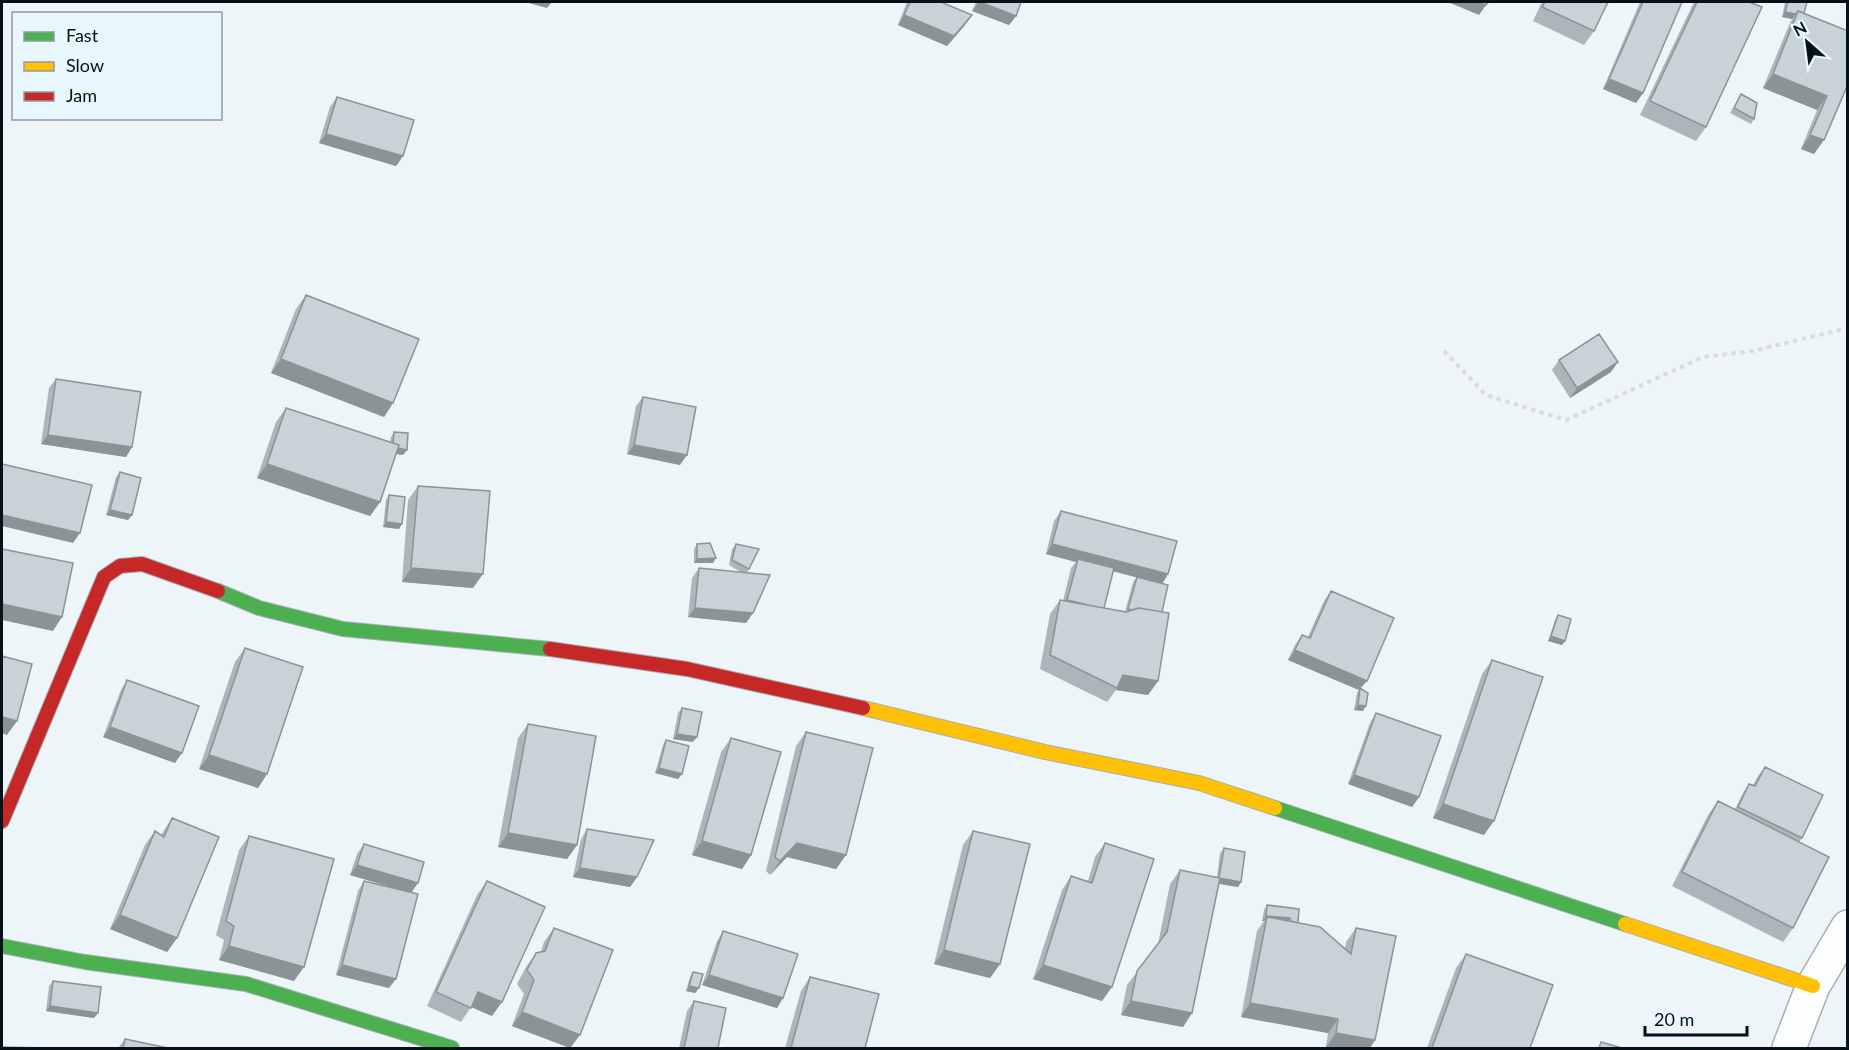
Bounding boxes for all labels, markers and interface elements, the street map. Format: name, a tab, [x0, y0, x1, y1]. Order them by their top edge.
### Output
legend	[12, 12, 222, 120]
north arrow	[1777, 12, 1837, 72]
text: N	[1790, 17, 1810, 40]
text: Fast	[66, 24, 99, 46]
text: Slow	[66, 54, 104, 76]
text: Jam	[66, 84, 97, 106]
scale bar	[1645, 999, 1747, 1037]
text: 20 m	[1654, 1008, 1694, 1030]

